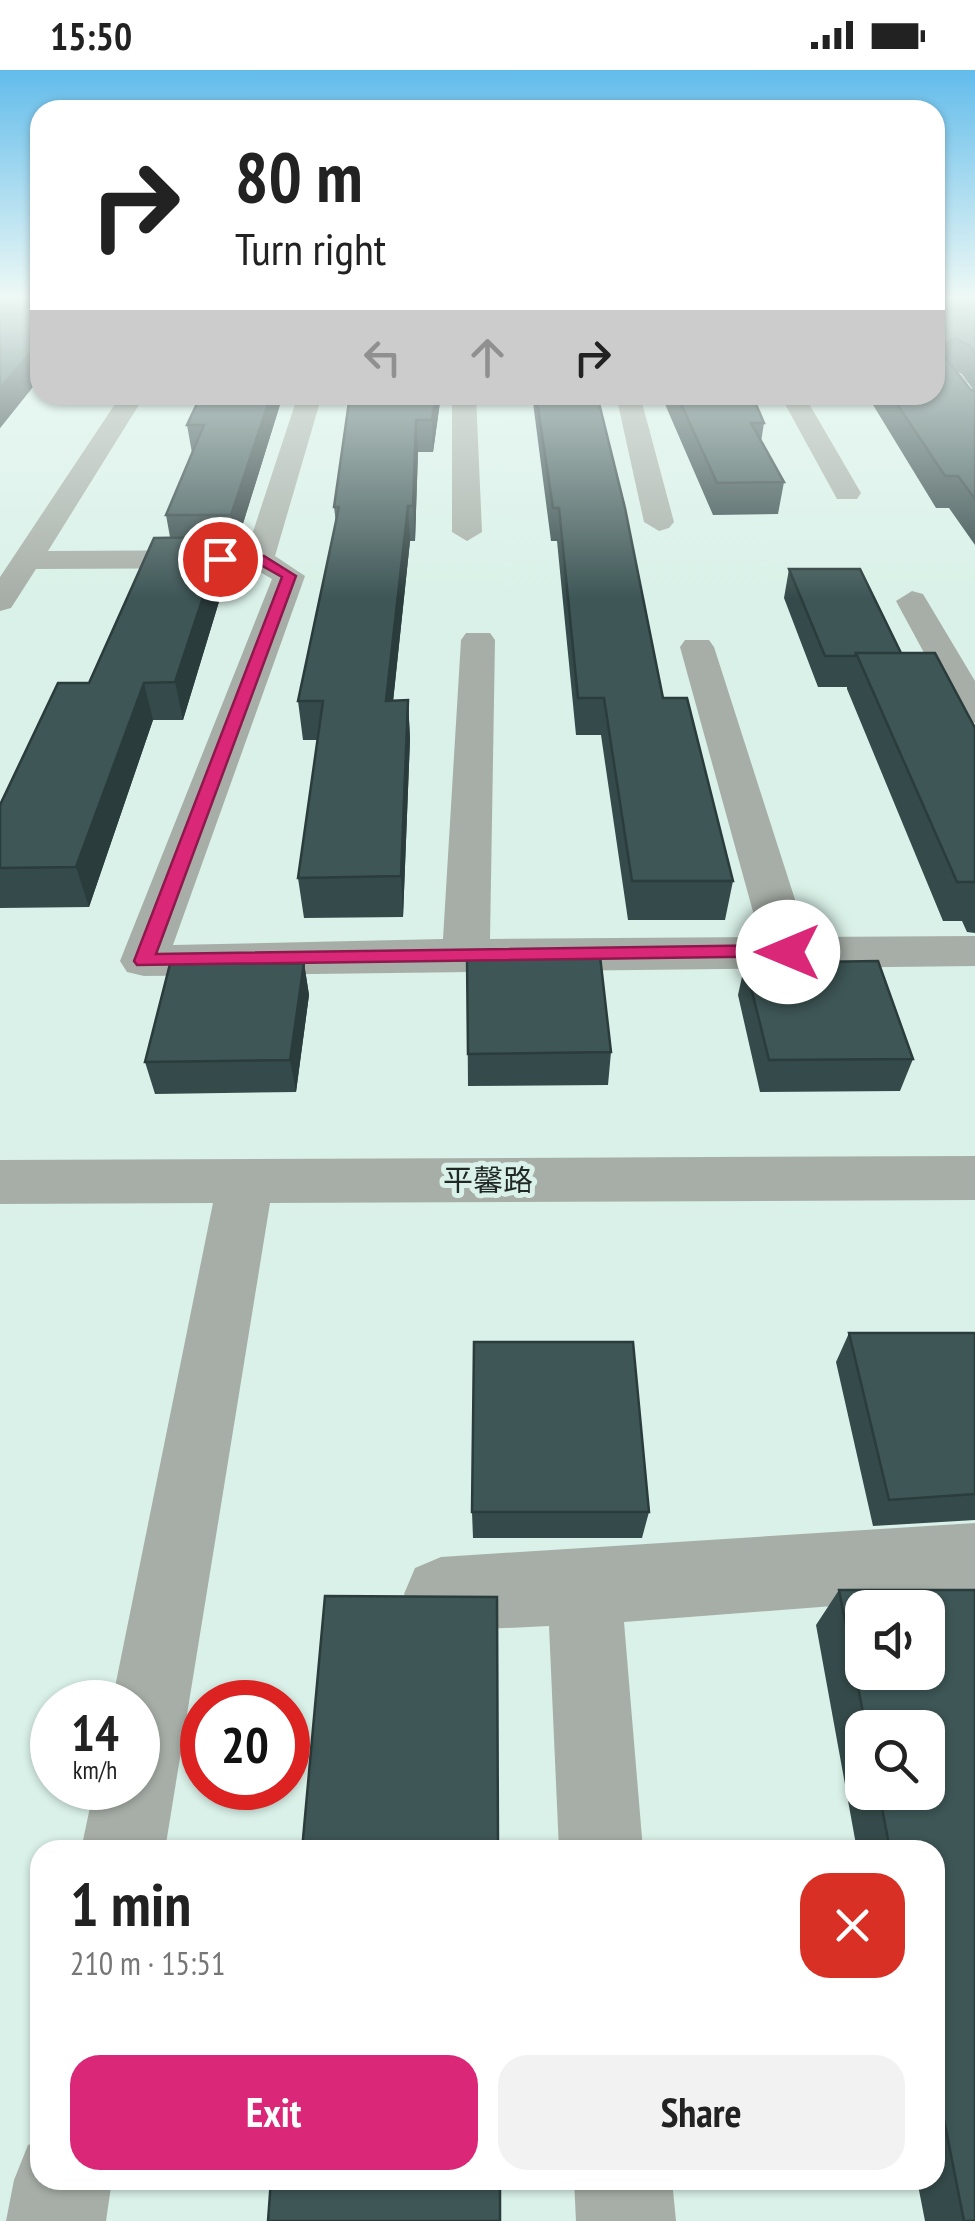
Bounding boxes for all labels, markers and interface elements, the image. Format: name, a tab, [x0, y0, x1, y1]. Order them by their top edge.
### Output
text: 15:50	[50, 11, 132, 60]
text: 80 m	[235, 131, 363, 221]
icon: right	[70, 140, 200, 270]
text: Turn right	[235, 219, 386, 277]
icon: left	[355, 330, 410, 385]
icon: ahead	[460, 330, 515, 385]
icon: right	[565, 330, 620, 385]
pin	[178, 517, 263, 602]
icon: arrive	[193, 532, 248, 587]
position arrow	[736, 900, 840, 1004]
street label: 平馨路	[443, 1160, 533, 1199]
map controls	[845, 1590, 945, 1810]
button: sound	[845, 1590, 945, 1690]
speed limit sign: 20	[180, 1680, 310, 1810]
text: 14	[71, 1700, 119, 1765]
button: search	[845, 1710, 945, 1810]
text: km/h	[73, 1754, 117, 1786]
text: 1 min	[70, 1865, 191, 1943]
button: close	[800, 1873, 905, 1978]
text: 210 m · 15:51	[70, 1942, 225, 1984]
button: Exit	[70, 2055, 478, 2170]
button: Share	[498, 2055, 905, 2170]

